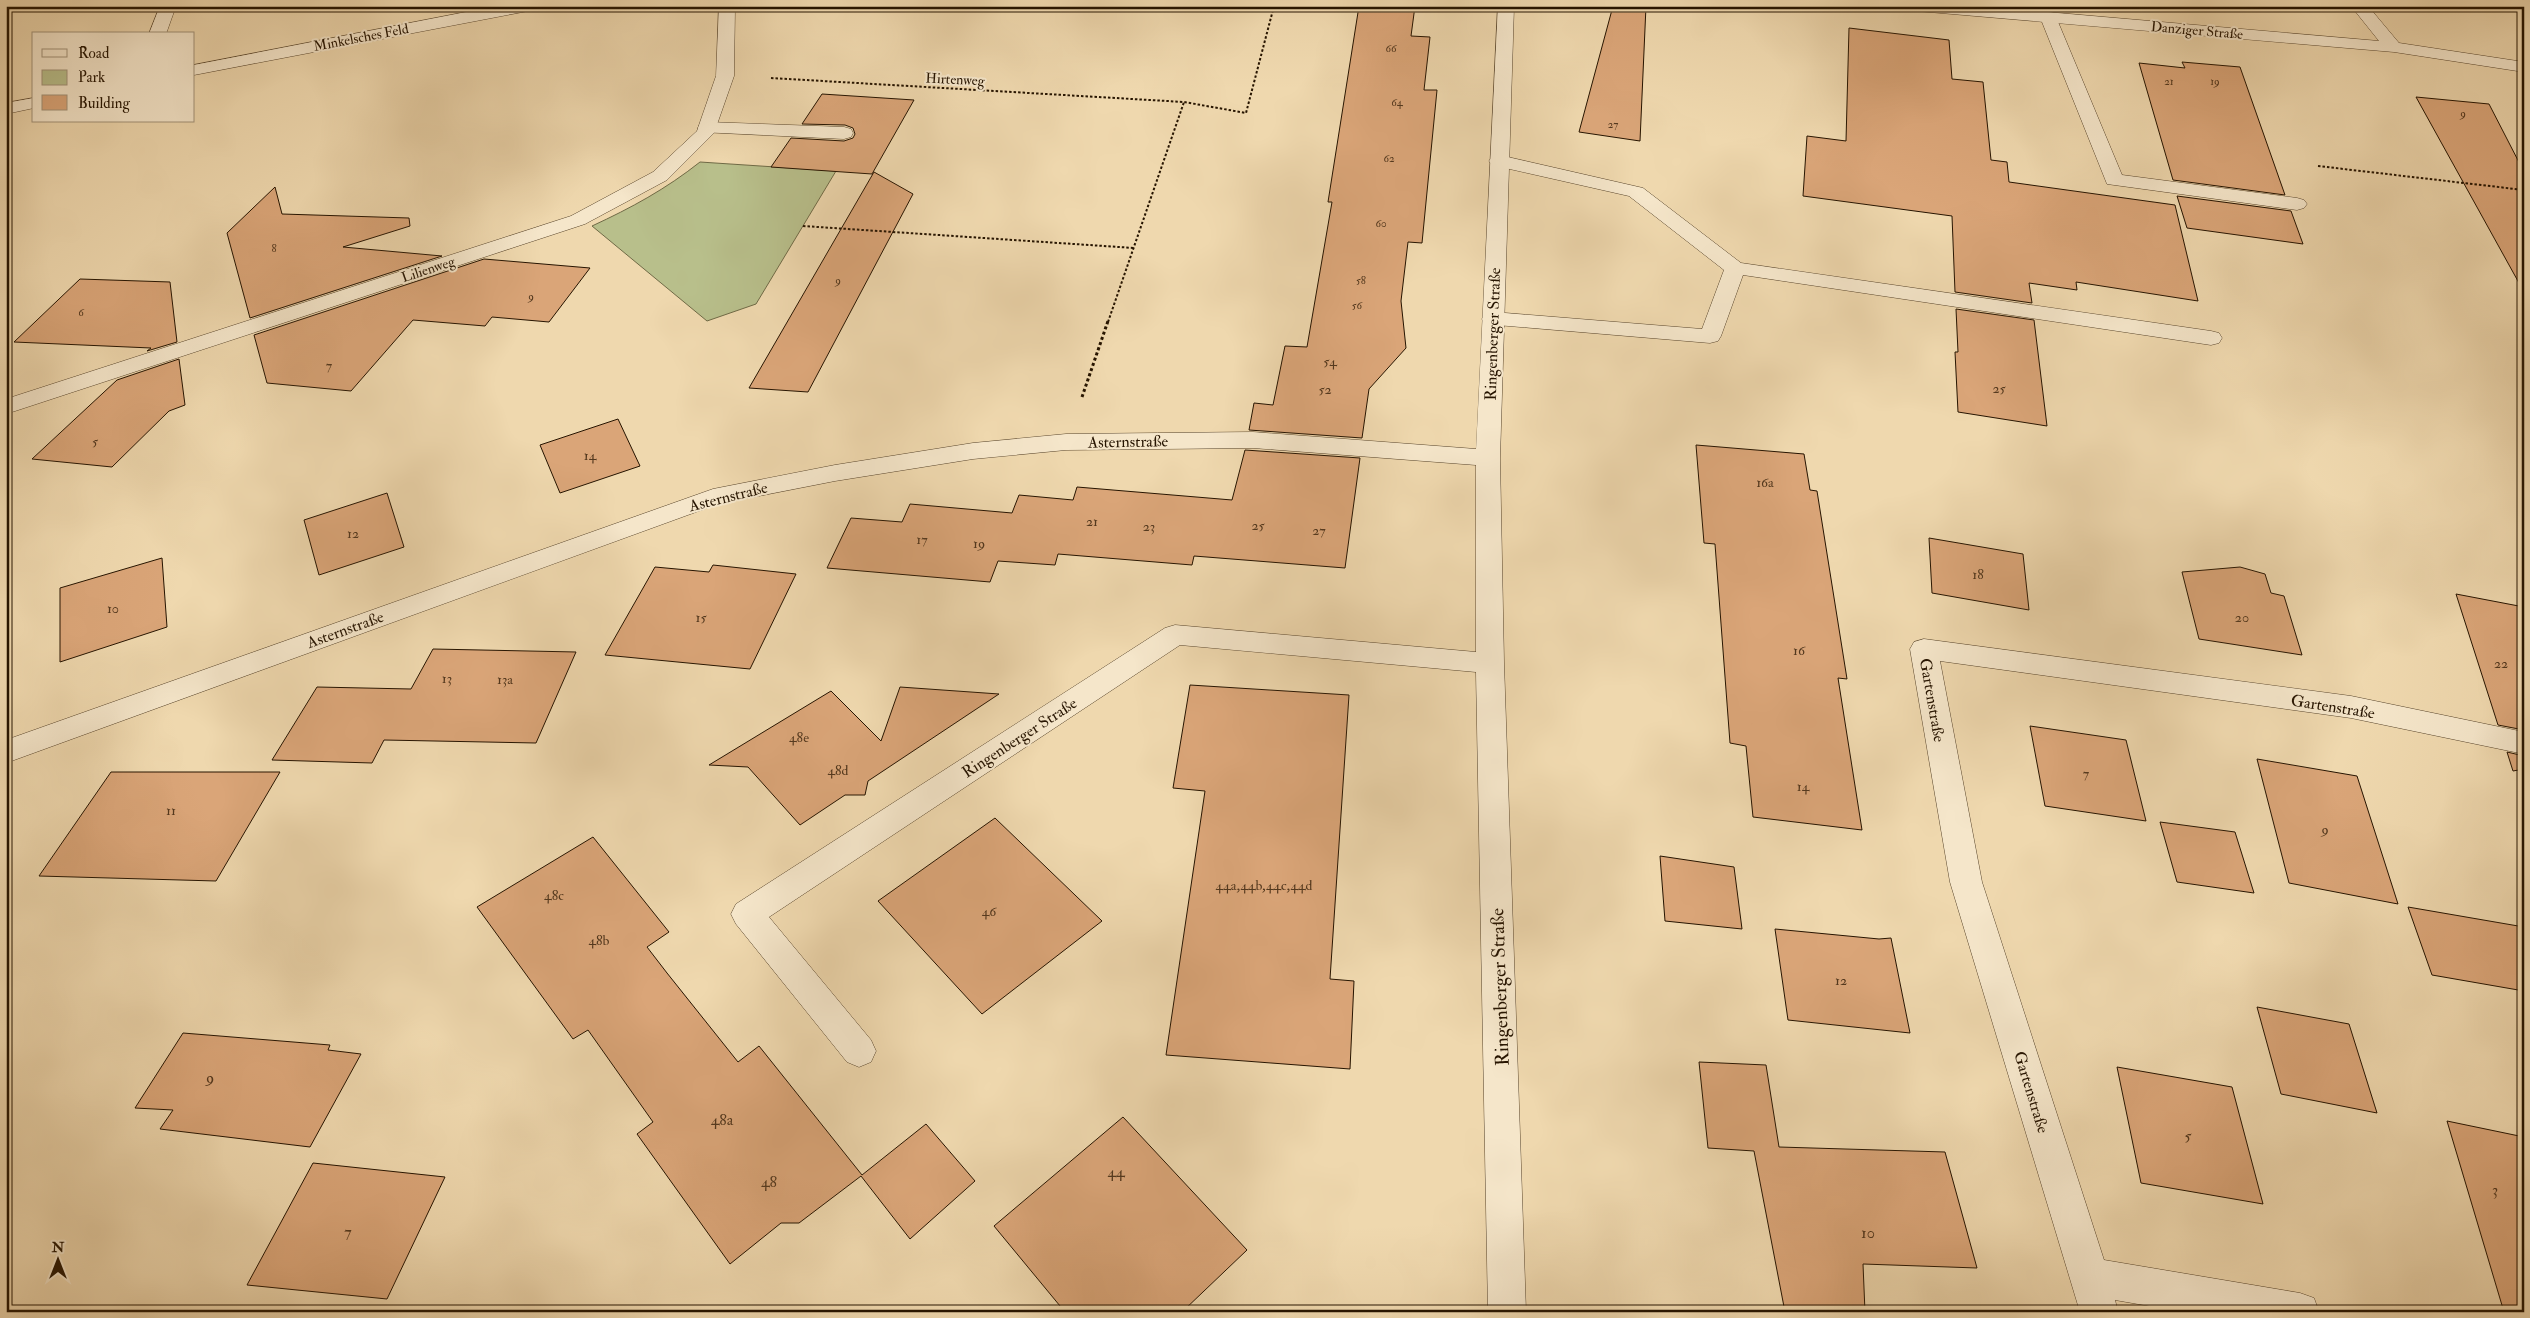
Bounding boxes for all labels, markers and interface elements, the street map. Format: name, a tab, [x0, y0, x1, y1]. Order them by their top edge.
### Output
street label: Danziger Straße	[2150, 18, 2244, 43]
street label: Minkelsches Feld	[312, 20, 410, 55]
legend	[32, 32, 195, 122]
house number: 66	[1385, 42, 1398, 55]
text: Road	[78, 44, 110, 63]
text: Park	[78, 68, 105, 87]
street label: Hirtenweg	[925, 69, 986, 90]
house number: 21	[2164, 75, 2174, 88]
house number: 19	[2210, 75, 2220, 88]
text: Building	[78, 94, 130, 113]
house number: 64	[1391, 96, 1404, 109]
house number: 9	[2459, 107, 2466, 120]
house number: 27	[1608, 118, 1618, 131]
house number: 62	[1383, 152, 1395, 165]
house number: 60	[1375, 217, 1387, 230]
house number: 8	[271, 242, 277, 255]
street label: Lilienweg	[399, 253, 458, 286]
street label: Ringenberger Straße	[1481, 267, 1505, 401]
house number: 9	[834, 274, 841, 287]
house number: 58	[1356, 274, 1366, 287]
house number: 9	[527, 290, 534, 303]
house number: 56	[1352, 299, 1364, 312]
house number: 6	[78, 306, 85, 319]
house number: 54	[1323, 353, 1338, 370]
house number: 7	[326, 357, 333, 374]
house number: 25	[1992, 380, 2006, 397]
house number: 52	[1318, 381, 1332, 398]
street label: Asternstraße	[1087, 431, 1169, 453]
house number: 5	[92, 433, 99, 450]
house number: 14	[584, 447, 598, 464]
house number: 16a	[1756, 474, 1774, 491]
street label: Asternstraße	[686, 477, 770, 517]
house number: 21	[1086, 513, 1098, 530]
house number: 25	[1251, 517, 1265, 534]
house number: 23	[1143, 518, 1155, 535]
house number: 27	[1312, 522, 1326, 539]
house number: 12	[347, 525, 359, 542]
house number: 17	[916, 531, 928, 548]
house number: 19	[973, 535, 985, 552]
house number: 18	[1972, 566, 1984, 583]
house number: 10	[107, 600, 119, 617]
street label: Asternstraße	[303, 607, 387, 653]
house number: 15	[695, 609, 707, 626]
house number: 20	[2235, 609, 2249, 626]
house number: 16	[1793, 642, 1806, 659]
house number: 22	[2494, 655, 2508, 672]
street label: Gartenstraße	[1915, 657, 1949, 744]
house number: 13	[442, 670, 452, 687]
house number: 13a	[497, 671, 513, 688]
street label: Gartenstraße	[2289, 690, 2377, 724]
street label: Ringenberger Straße	[958, 693, 1081, 782]
house number: 48e	[789, 729, 809, 746]
house number: 48d	[827, 762, 849, 779]
house number: 7	[2083, 765, 2090, 782]
house number: 14	[1797, 778, 1811, 795]
house number: 11	[166, 802, 176, 819]
house number: 9	[2320, 821, 2329, 838]
house number: 44a,44b,44c,44d	[1216, 877, 1312, 894]
house number: 48c	[544, 887, 564, 904]
house number: 46	[982, 903, 997, 920]
street label: Ringenberger Straße	[1485, 908, 1515, 1066]
house number: 48b	[589, 932, 610, 949]
house number: 12	[1835, 972, 1847, 989]
street label: Gartenstraße	[2009, 1049, 2053, 1136]
house number: 9	[205, 1068, 214, 1088]
house number: 48a	[711, 1110, 734, 1130]
house number: 5	[2184, 1126, 2192, 1146]
house number: 44	[1107, 1162, 1126, 1182]
house number: 48	[761, 1172, 778, 1192]
house number: 3	[2492, 1180, 2498, 1200]
house number: 7	[344, 1222, 352, 1242]
house number: 10	[1861, 1223, 1875, 1243]
north arrow	[32, 1236, 82, 1286]
text: N	[51, 1239, 65, 1256]

